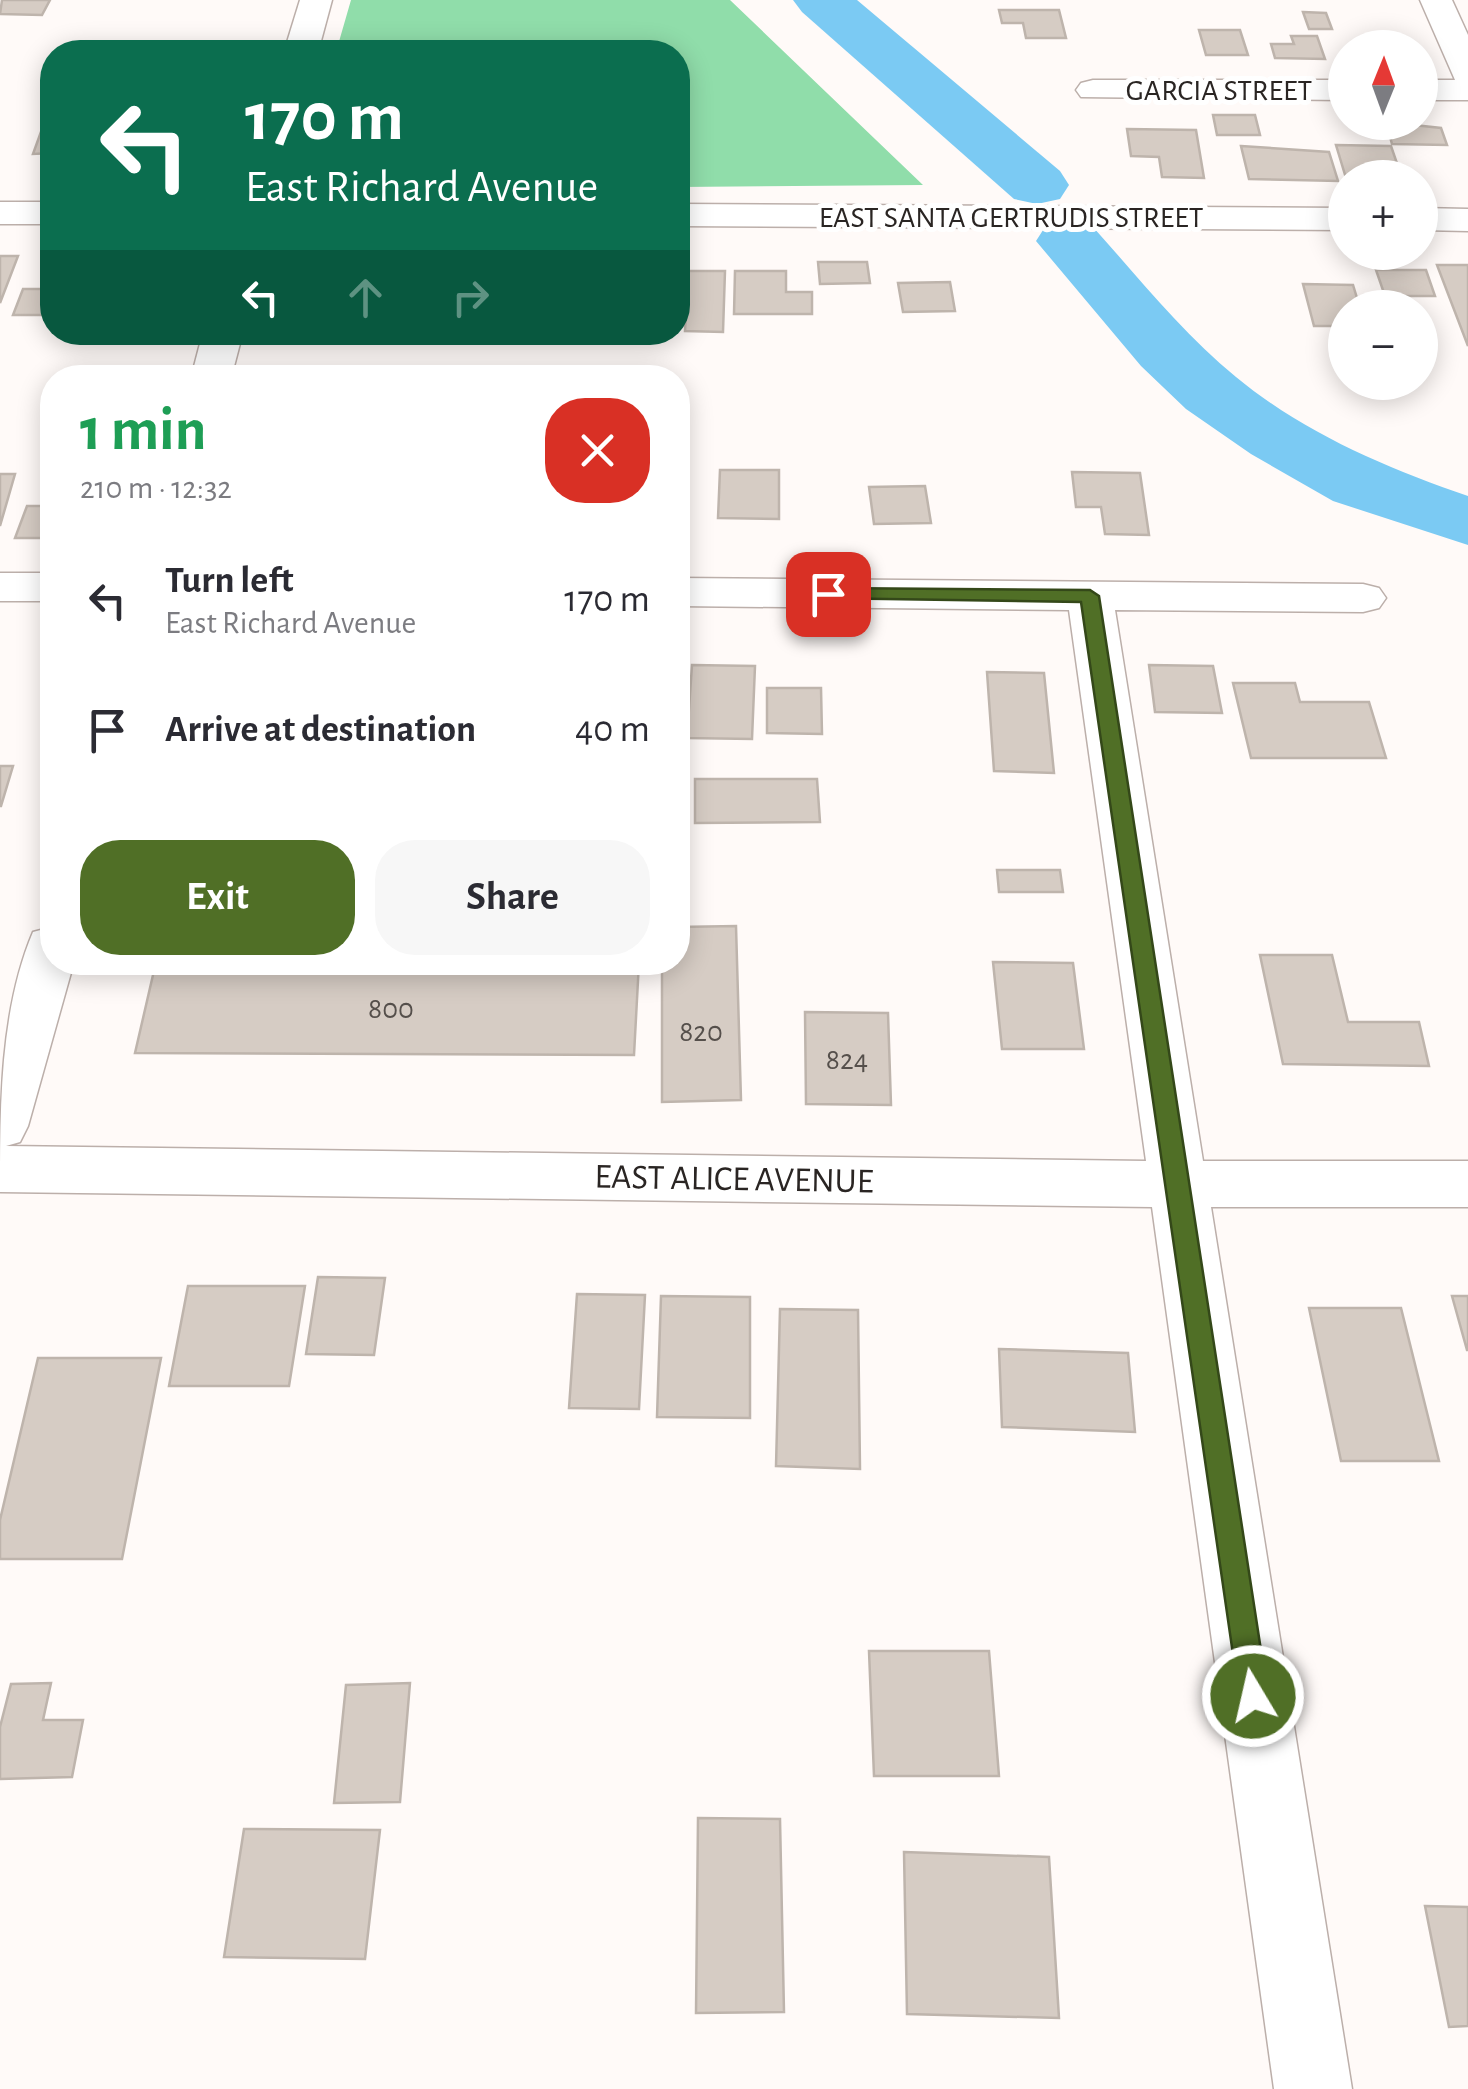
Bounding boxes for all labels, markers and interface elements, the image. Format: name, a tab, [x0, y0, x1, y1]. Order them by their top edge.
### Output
north arrow	[1328, 30, 1438, 140]
map controls	[1328, 30, 1438, 400]
street label: GARCIA STREET	[1126, 76, 1312, 106]
icon: left	[80, 80, 210, 210]
text: 170 m	[245, 83, 404, 153]
button: +	[1328, 160, 1438, 270]
text: East Richard Avenue	[245, 165, 598, 210]
street label: EAST SANTA GERTRUDIS STREET	[819, 203, 1204, 233]
icon: left	[233, 270, 288, 325]
icon: ahead	[338, 270, 393, 325]
icon: right	[443, 270, 498, 325]
button: −	[1328, 290, 1438, 400]
button: close	[545, 398, 650, 503]
text: 1 min	[80, 401, 206, 461]
text: 210 m · 12:32	[80, 472, 232, 504]
pin	[786, 552, 871, 637]
text: Turn left	[165, 562, 293, 600]
icon: arrive	[801, 567, 856, 622]
icon: left	[80, 573, 135, 628]
text: 170 m	[564, 581, 650, 619]
text: East Richard Avenue	[165, 607, 416, 639]
icon: arrive	[80, 703, 135, 758]
text: Arrive at destination	[165, 711, 476, 749]
text: 40 m	[575, 711, 650, 749]
button: Exit	[80, 840, 355, 955]
button: Share	[375, 840, 650, 955]
house number: 800	[368, 994, 414, 1024]
house number: 820	[679, 1017, 723, 1047]
house number: 824	[826, 1045, 868, 1075]
street label: EAST ALICE AVENUE	[594, 1160, 874, 1199]
position arrow	[1201, 1644, 1305, 1748]

